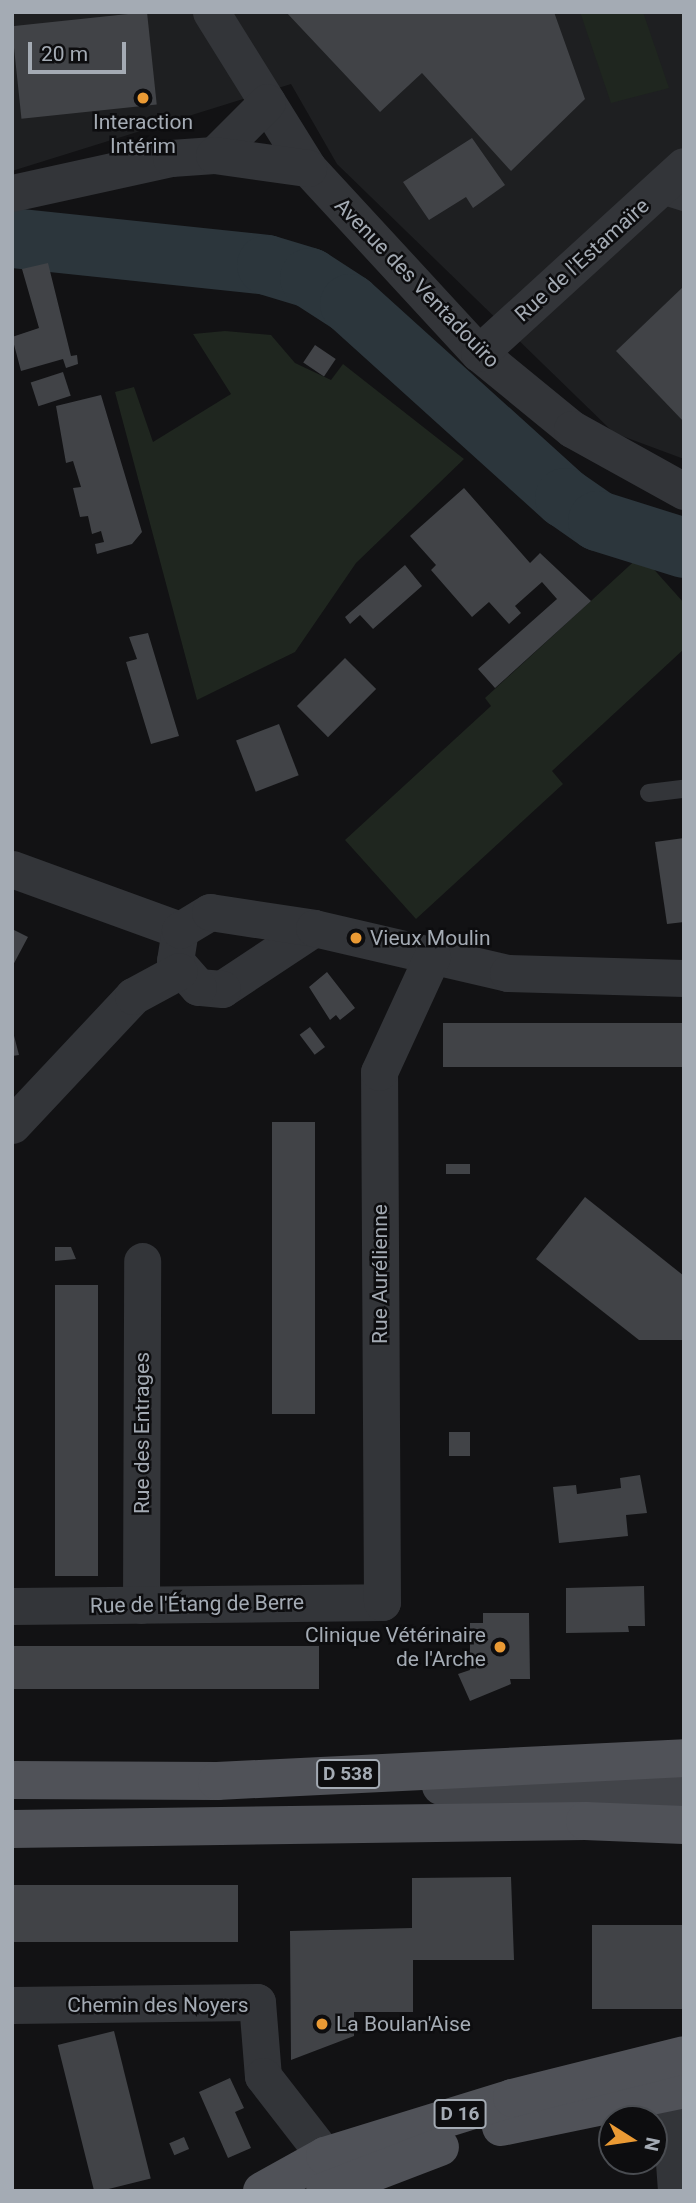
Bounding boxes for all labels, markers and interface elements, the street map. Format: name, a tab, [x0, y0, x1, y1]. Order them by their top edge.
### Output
scale bar	[32, 28, 130, 72]
text: 20 m	[41, 42, 88, 66]
marker: Interaction Intérim	[135, 90, 151, 106]
place label: Interaction Intérim	[93, 109, 193, 159]
street label: Avenue des Ventadouïro	[329, 193, 505, 373]
street label: Rue de l'Estamaïre	[510, 193, 654, 327]
place label: Vieux Moulin	[370, 925, 491, 951]
marker: Vieux Moulin	[348, 930, 364, 946]
street label: Rue Aurélienne	[367, 1204, 393, 1344]
street label: Rue des Entrages	[129, 1352, 155, 1514]
street label: Rue de l'Étang de Berre	[90, 1590, 304, 1618]
place label: Clinique Vétérinaire de l'Arche	[305, 1622, 486, 1672]
marker: Clinique Vétérinaire de l'Arche	[492, 1639, 508, 1655]
road number: D 538	[315, 1758, 381, 1790]
street label: Chemin des Noyers	[67, 1992, 249, 2018]
place label: La Boulan'Aise	[336, 2011, 471, 2037]
marker: La Boulan'Aise	[314, 2016, 330, 2032]
road number: D 16	[432, 2098, 488, 2130]
north arrow	[598, 2105, 668, 2175]
text: N	[639, 2135, 665, 2153]

